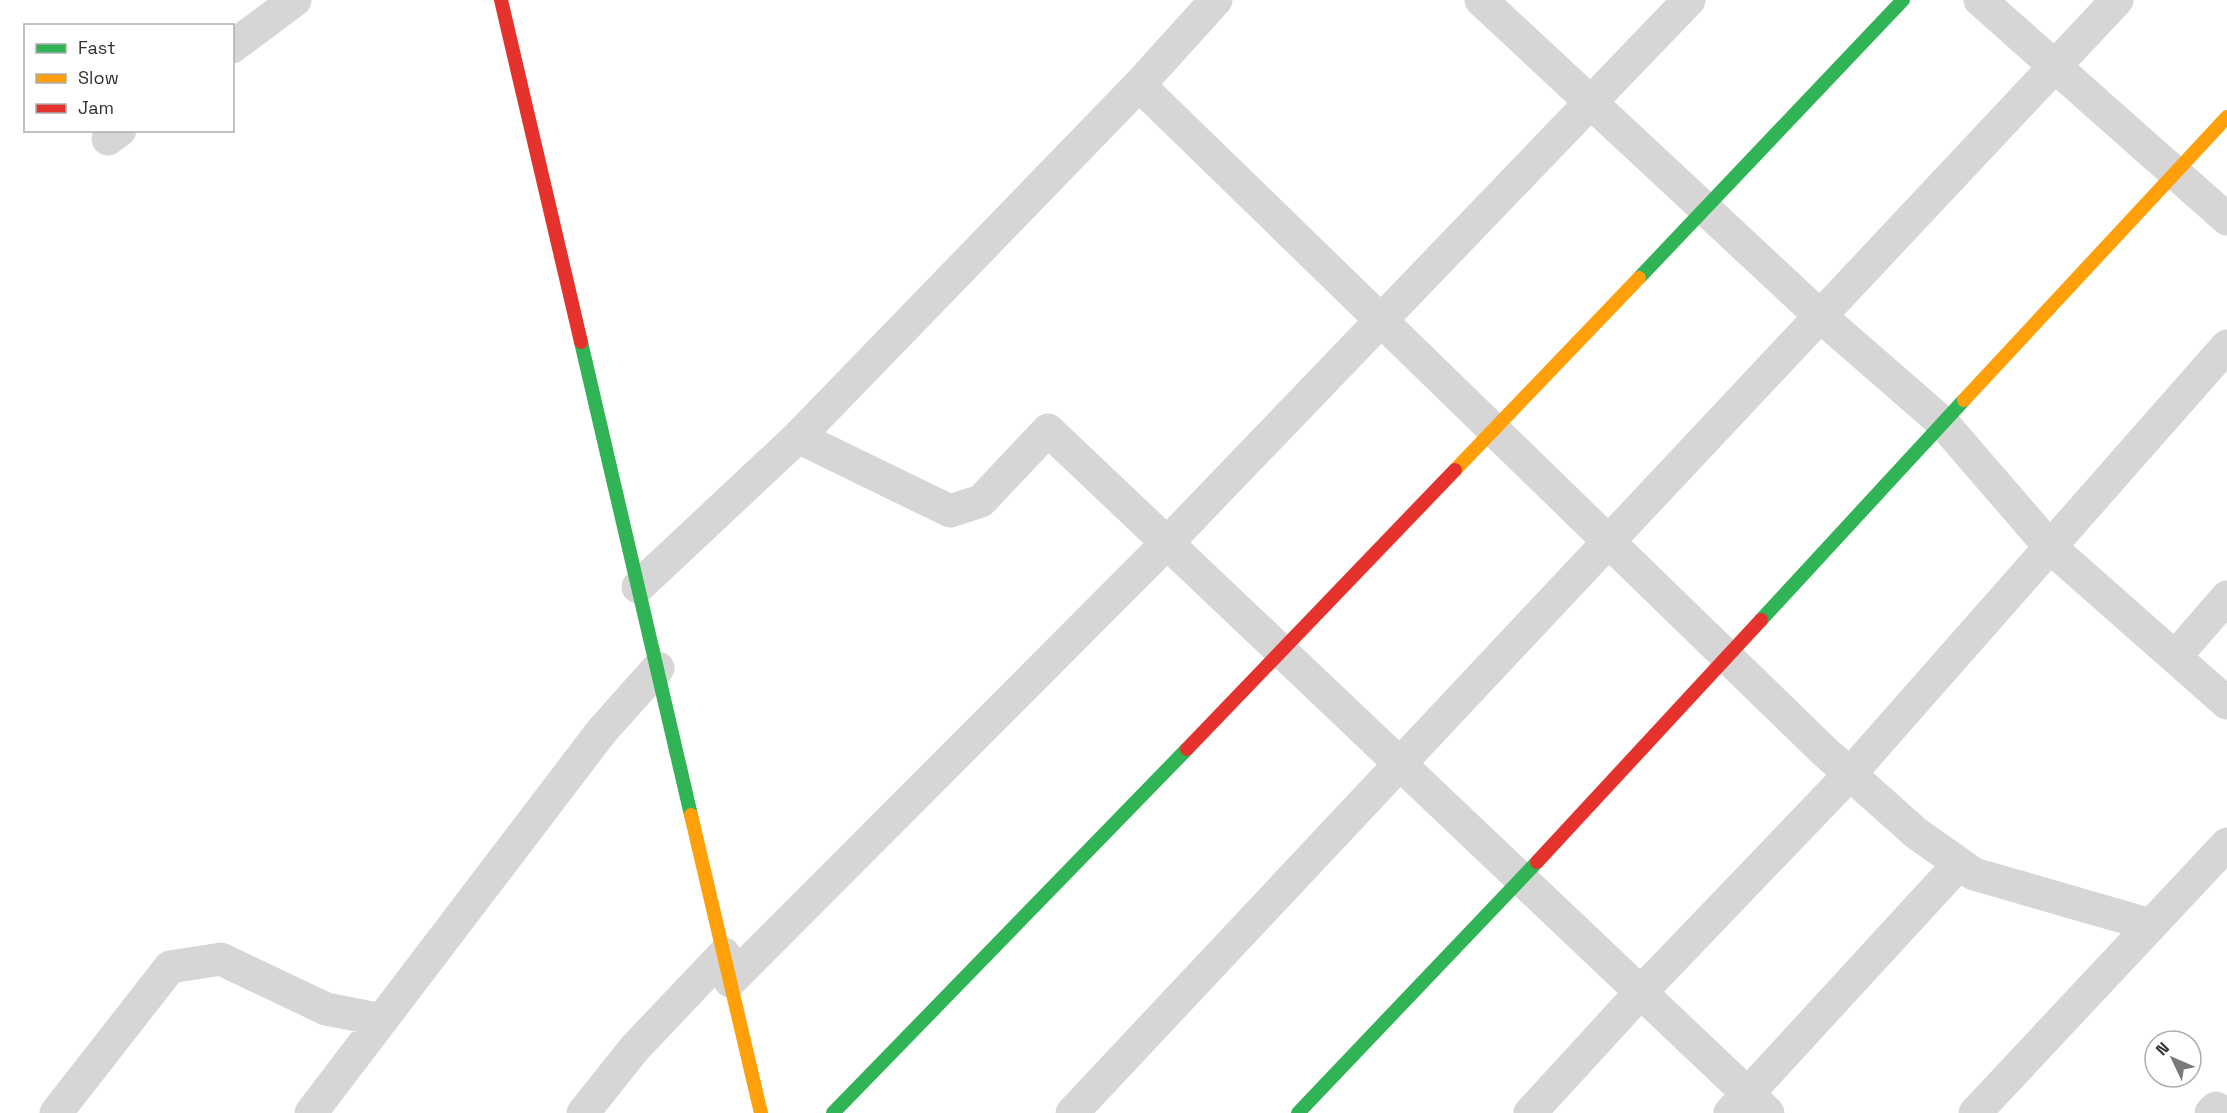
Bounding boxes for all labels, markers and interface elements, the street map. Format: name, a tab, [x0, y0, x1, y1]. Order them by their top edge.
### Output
legend	[24, 24, 234, 132]
text: Fast	[78, 36, 115, 59]
text: Slow	[78, 66, 119, 89]
text: Jam	[78, 96, 114, 119]
north arrow	[2143, 1029, 2203, 1089]
text: N	[2151, 1038, 2174, 1060]

